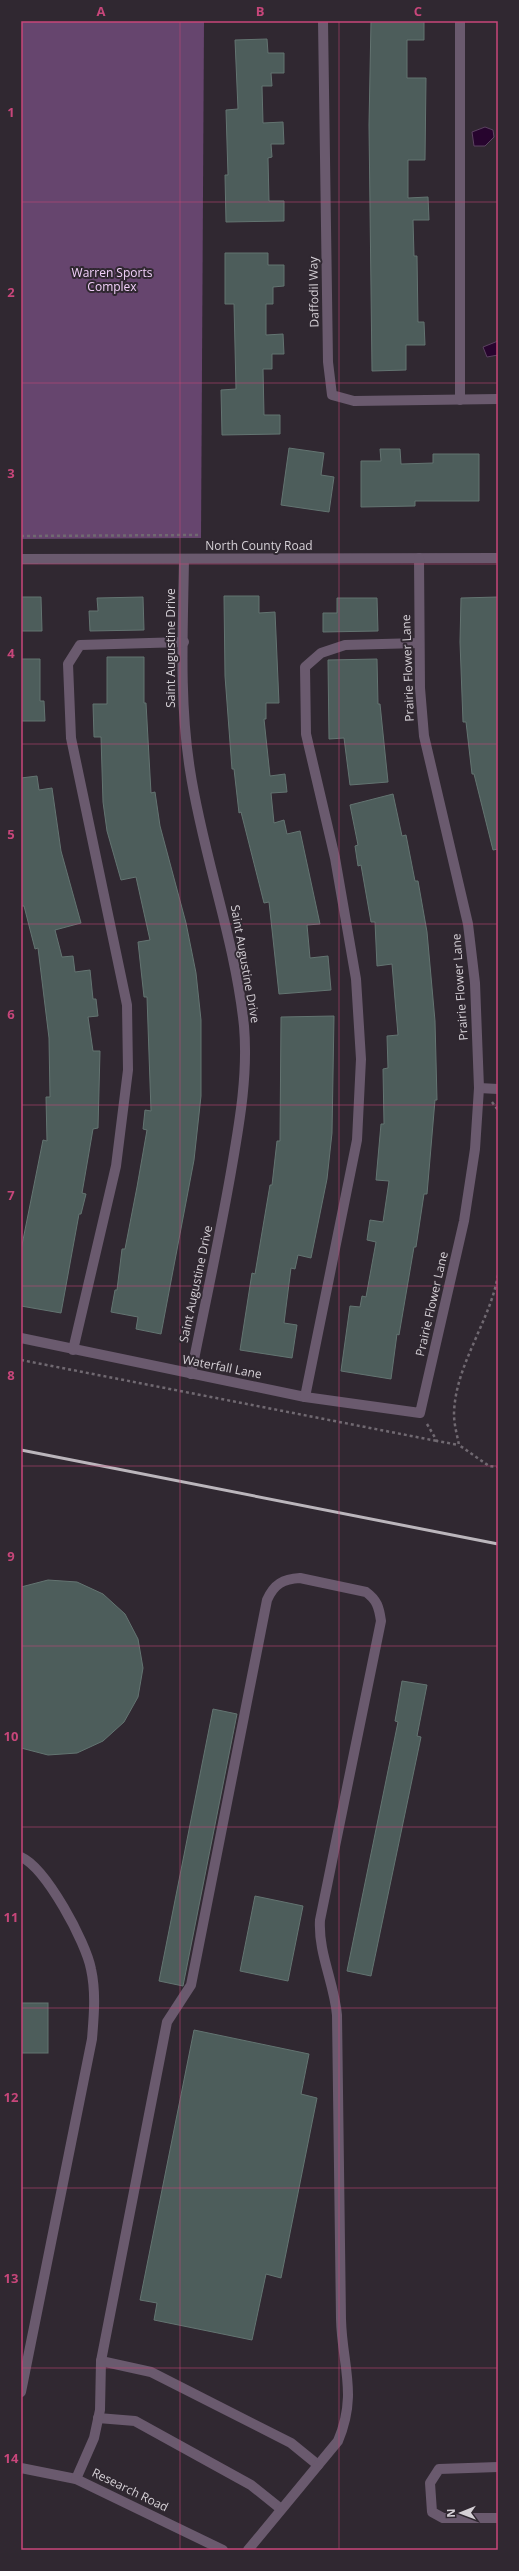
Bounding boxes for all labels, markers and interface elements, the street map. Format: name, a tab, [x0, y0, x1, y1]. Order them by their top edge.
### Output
text: A	[97, 2, 106, 20]
text: B	[256, 2, 265, 20]
text: C	[414, 2, 422, 20]
text: 1	[7, 103, 15, 121]
street label: Daffodil Way	[304, 255, 323, 328]
park label: Warren Sports Complex	[72, 264, 153, 295]
text: 2	[7, 283, 15, 301]
text: 3	[7, 464, 15, 482]
street label: North County Road	[205, 537, 313, 554]
street label: Saint Augustine Drive	[162, 588, 179, 708]
street label: Prairie Flower Lane	[397, 614, 418, 722]
text: 4	[7, 644, 15, 662]
text: 5	[7, 825, 15, 843]
street label: Saint Augustine Drive	[227, 904, 264, 1024]
street label: Prairie Flower Lane	[447, 933, 472, 1041]
text: 6	[7, 1005, 15, 1023]
text: 7	[7, 1186, 15, 1204]
street label: Saint Augustine Drive	[175, 1223, 216, 1344]
street label: Prairie Flower Lane	[411, 1250, 452, 1358]
street label: Waterfall Lane	[181, 1350, 264, 1383]
text: 8	[7, 1366, 15, 1384]
text: 9	[7, 1547, 15, 1565]
text: 10	[4, 1727, 18, 1745]
text: 11	[4, 1908, 18, 1926]
text: 12	[4, 2088, 19, 2106]
text: 13	[4, 2269, 18, 2287]
text: 14	[4, 2449, 19, 2467]
street label: Research Road	[89, 2464, 171, 2515]
north arrow	[441, 2493, 481, 2533]
text: N	[443, 2509, 458, 2518]

